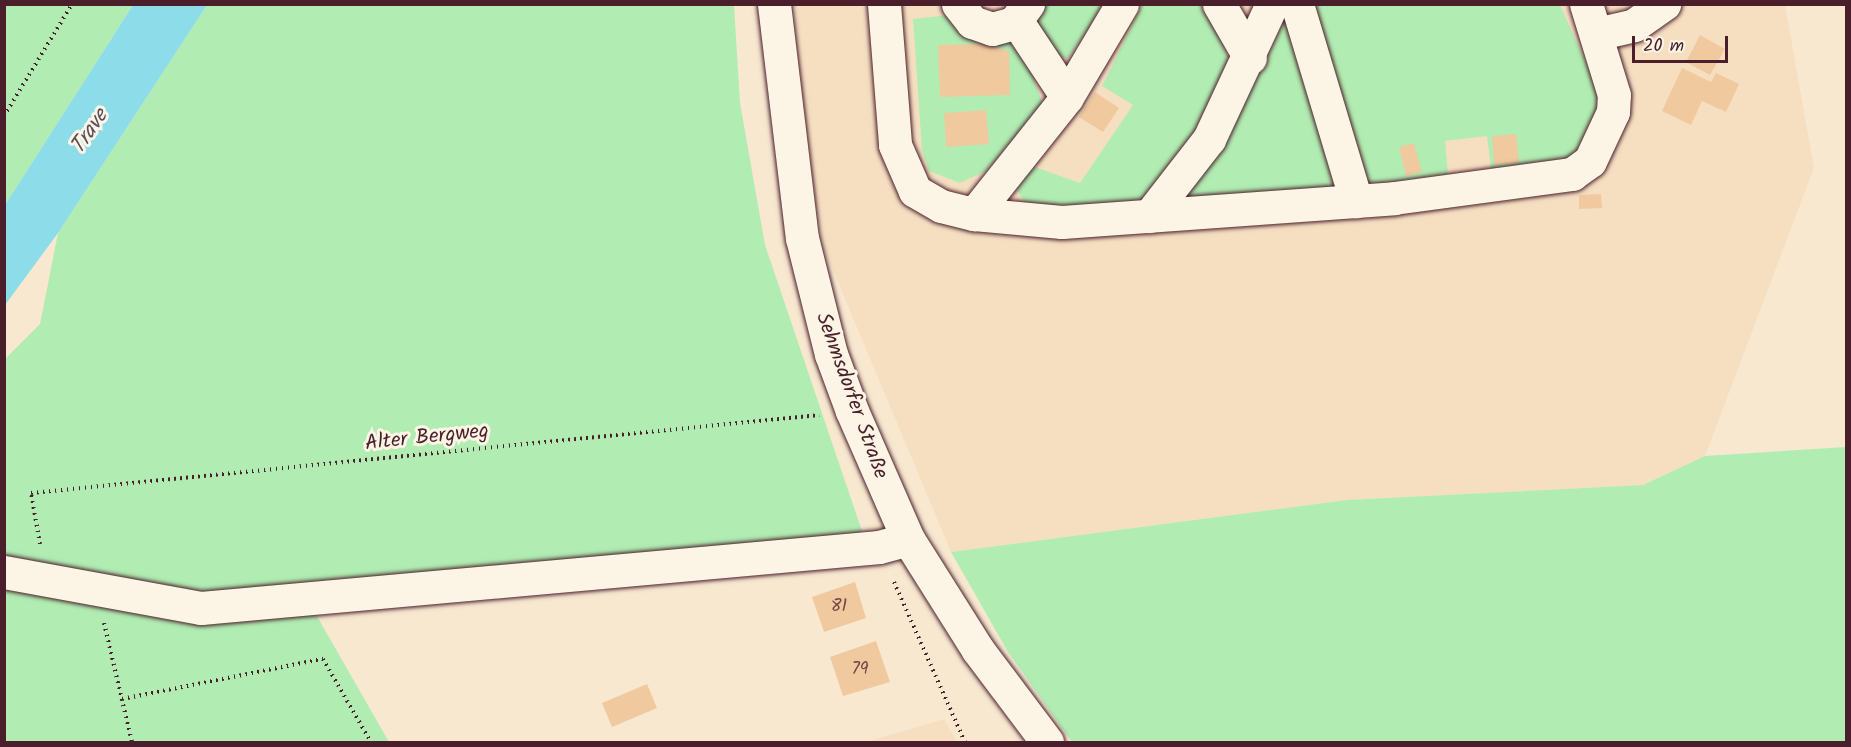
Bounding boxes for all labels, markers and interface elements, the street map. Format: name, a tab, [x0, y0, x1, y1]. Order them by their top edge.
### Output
scale bar	[1635, 24, 1731, 62]
text: 20 m	[1643, 32, 1684, 61]
water label: Trave	[65, 104, 115, 160]
street label: Sehmsdorfer Straße	[809, 309, 893, 483]
street label: Alter Bergweg	[364, 419, 490, 457]
house number: 81	[831, 596, 847, 618]
house number: 79	[851, 659, 869, 681]

